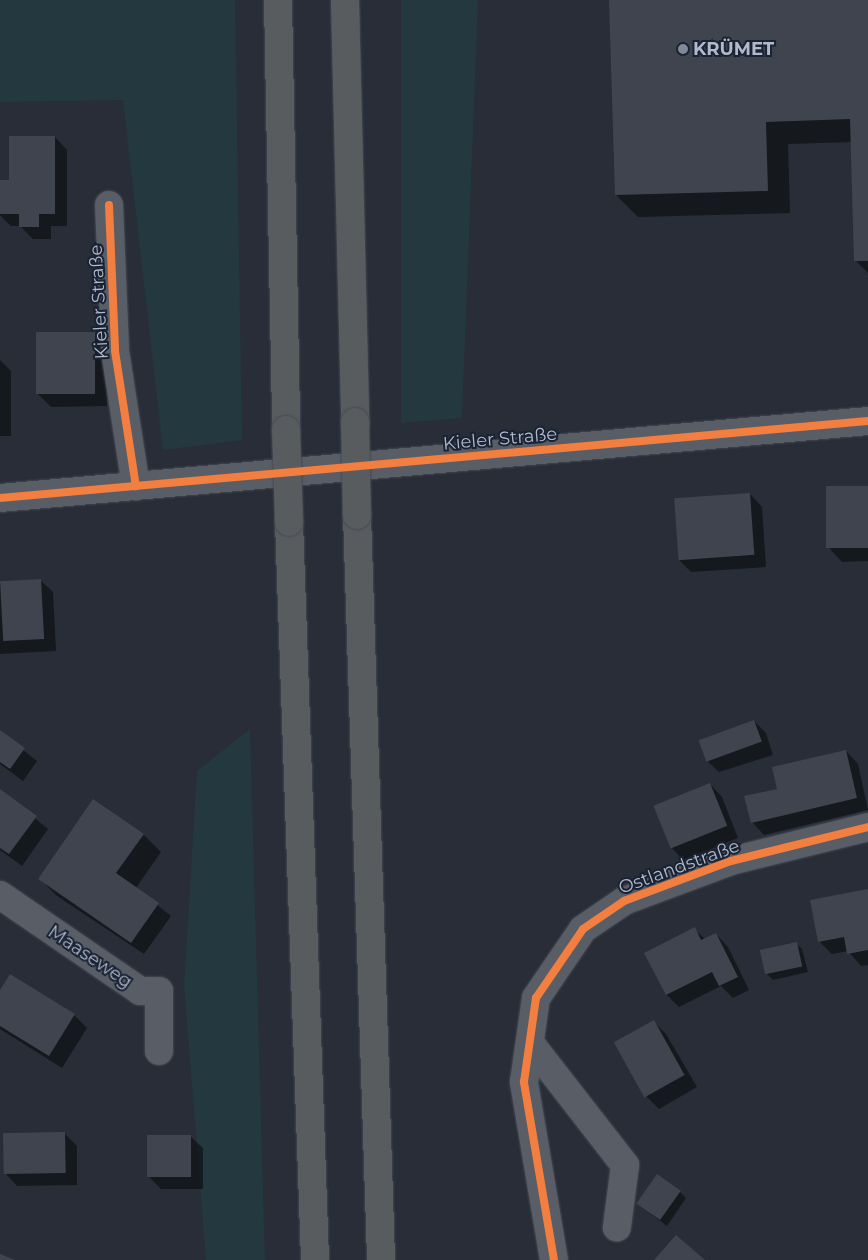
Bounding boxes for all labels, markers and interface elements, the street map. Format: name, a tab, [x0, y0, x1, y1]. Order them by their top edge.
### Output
place label: KRÜMET	[693, 38, 774, 60]
marker: KRÜMET	[677, 43, 689, 55]
street label: Kieler Straße	[85, 244, 113, 360]
street label: Kieler Straße	[442, 423, 558, 455]
street label: Ostlandstraße	[616, 835, 742, 899]
street label: Maaseweg	[44, 921, 136, 993]

